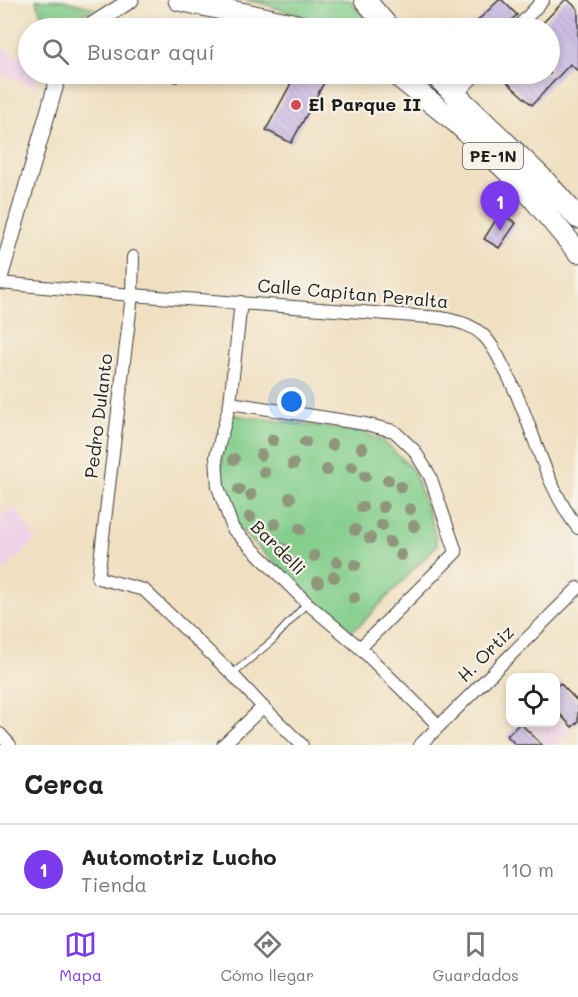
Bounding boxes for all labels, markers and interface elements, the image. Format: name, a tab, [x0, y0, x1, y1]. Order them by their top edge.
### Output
search box	[18, 18, 560, 84]
icon: search	[39, 35, 72, 68]
text: Buscar aquí	[87, 37, 215, 66]
place label: El Parque II	[308, 92, 421, 116]
marker: El Parque II	[289, 98, 303, 112]
road number: PE-1N	[463, 143, 523, 169]
pin: 1	[480, 182, 520, 231]
street label: Calle Capitan Peralta	[257, 273, 450, 313]
street label: Pedro Dulanto	[78, 352, 118, 480]
your location	[277, 387, 306, 416]
street label: Bardelli	[246, 515, 311, 580]
street label: H. Ortiz	[452, 620, 519, 687]
map controls	[506, 673, 560, 727]
button: locate	[506, 673, 560, 727]
text: Cerca	[24, 767, 104, 801]
text: Automotriz Lucho	[81, 842, 277, 871]
text: 1	[39, 856, 48, 882]
text: 110 m	[501, 856, 554, 882]
text: Tienda	[81, 871, 147, 897]
tab: Mapa	[59, 928, 102, 985]
tab: Cómo llegar	[220, 928, 314, 985]
tab: Guardados	[433, 928, 519, 985]

